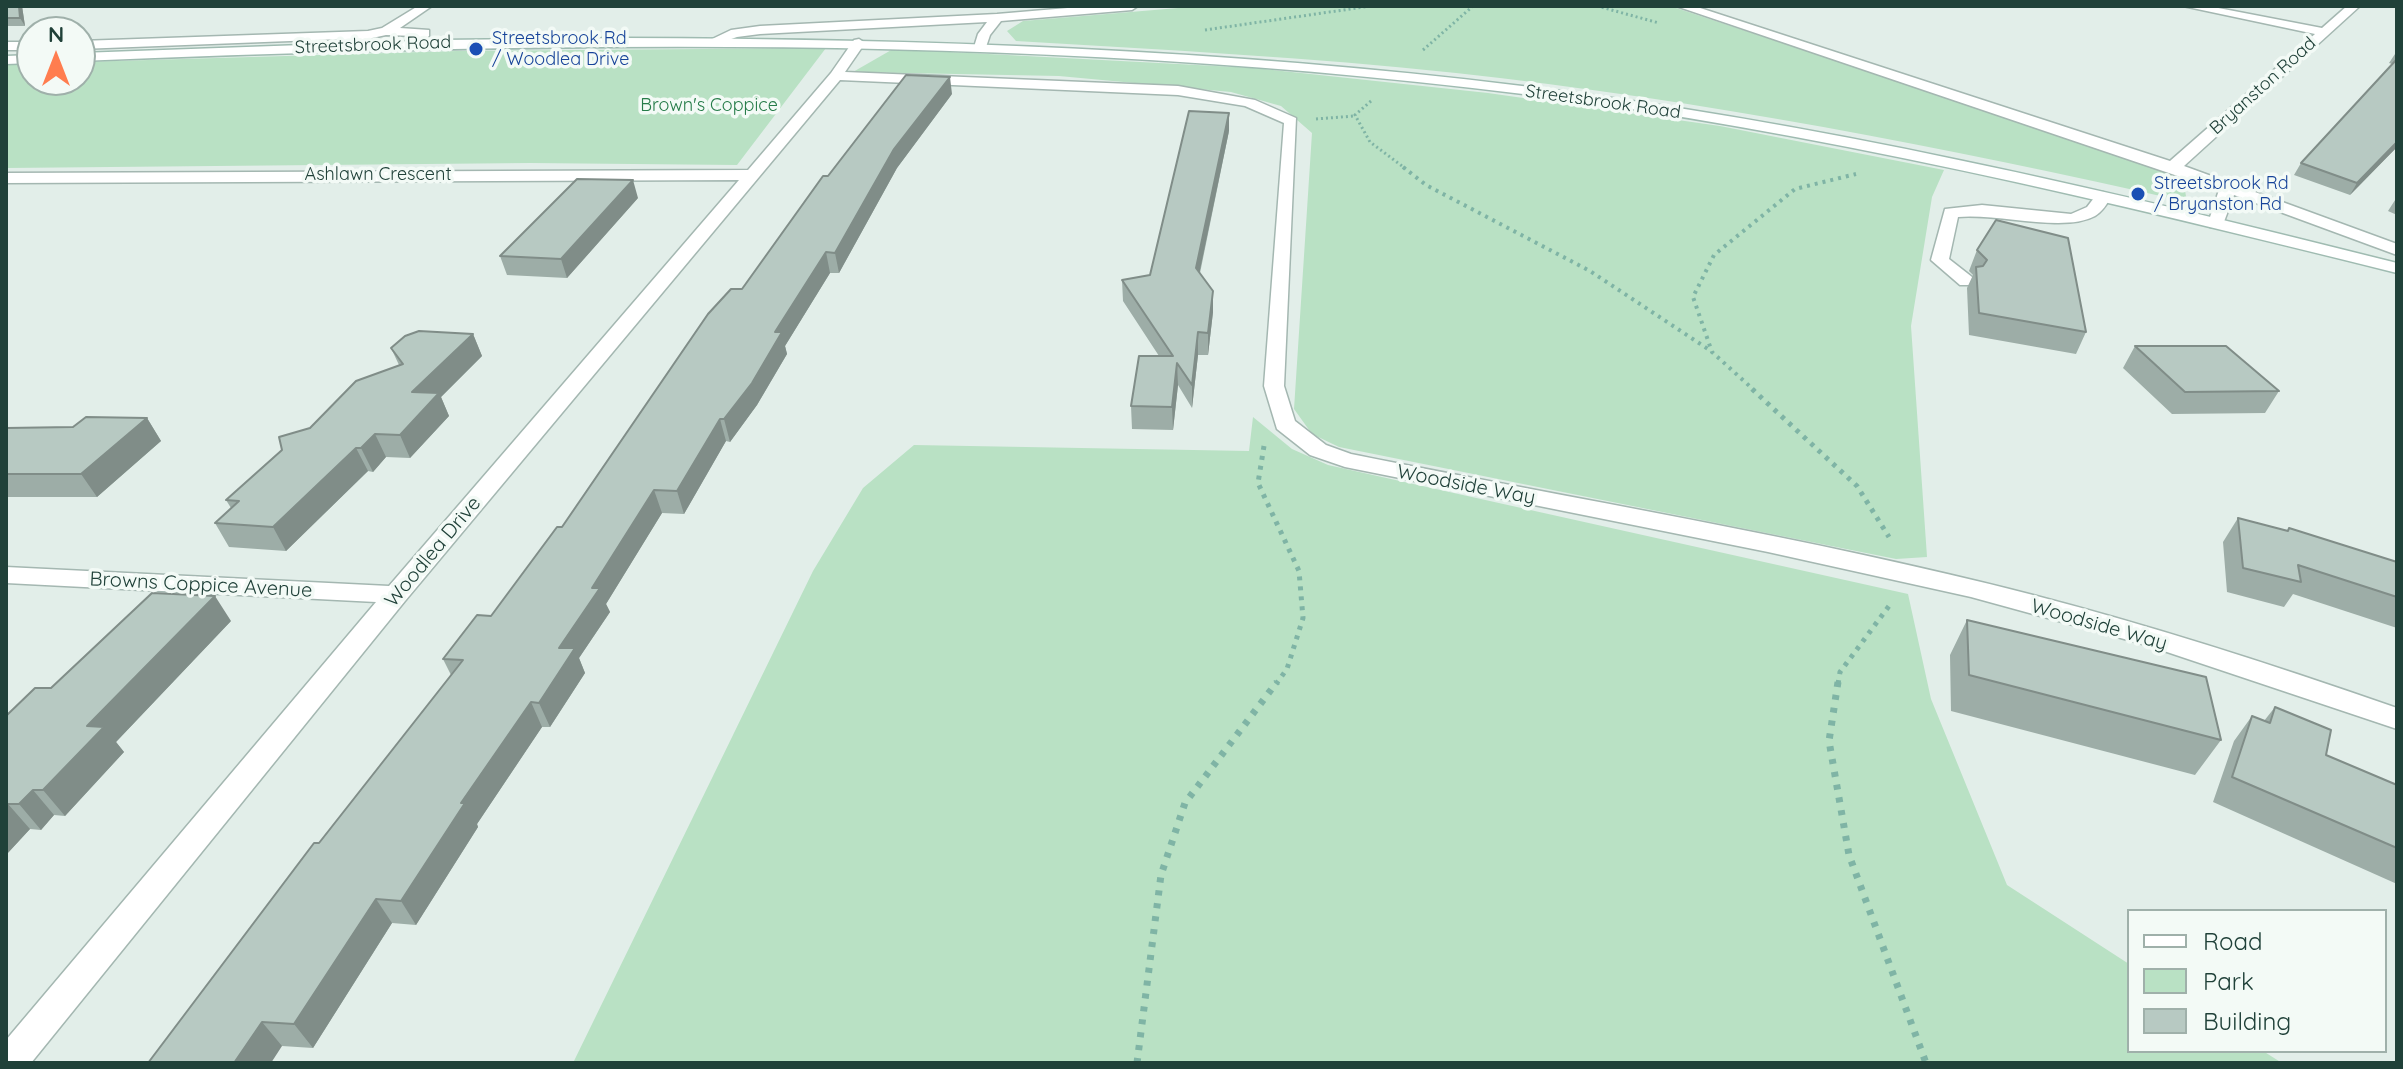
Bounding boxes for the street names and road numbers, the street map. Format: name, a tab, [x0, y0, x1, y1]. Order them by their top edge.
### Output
street label: Streetsbrook Road	[294, 31, 452, 59]
street label: Bryanston Road	[2205, 33, 2321, 139]
street label: Streetsbrook Road	[1524, 80, 1682, 124]
street label: Ashlawn Crescent	[304, 164, 452, 186]
street label: Woodside Way	[1395, 460, 1537, 510]
street label: Woodlea Drive	[380, 492, 486, 612]
street label: Browns Coppice Avenue	[89, 567, 313, 603]
street label: Woodside Way	[2028, 594, 2170, 656]

